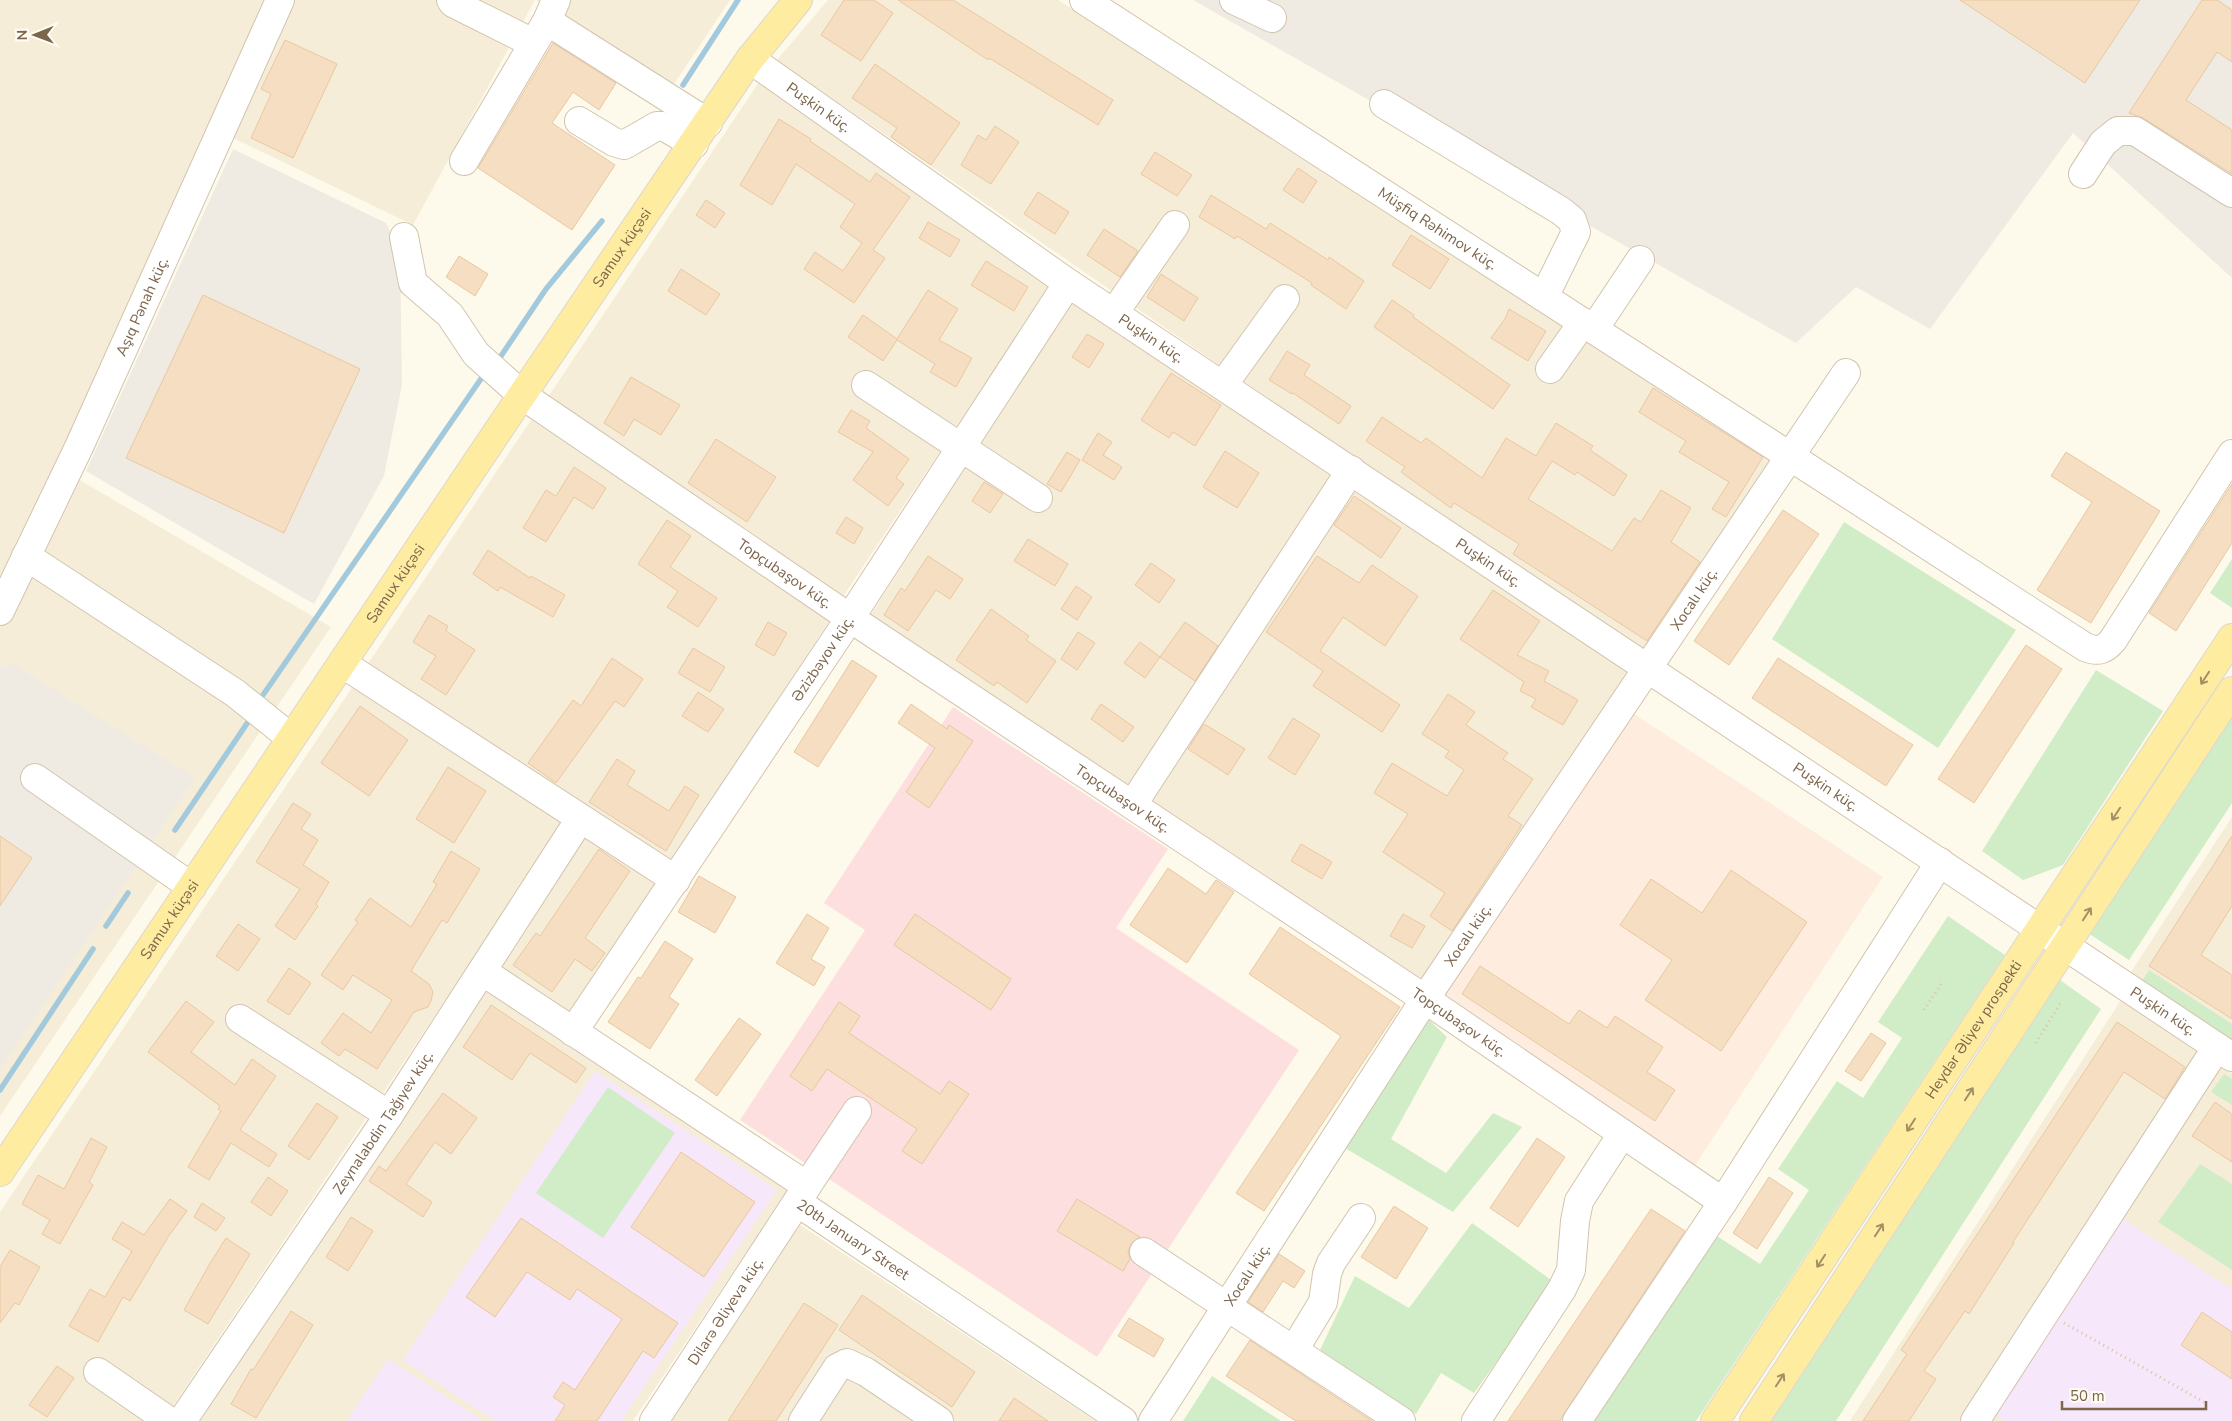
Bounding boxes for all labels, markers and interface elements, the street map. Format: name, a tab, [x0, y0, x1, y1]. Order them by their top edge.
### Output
north arrow	[10, 10, 60, 60]
text: N	[13, 30, 32, 41]
street label: Puşkin küç.	[782, 78, 855, 137]
street label: Müşfiq Rəhimov küç.	[1374, 183, 1501, 275]
street label: Samux küçəsi	[588, 204, 656, 291]
street label: Aşıq Pənah küç.	[111, 254, 173, 359]
street label: Puşkin küç.	[1115, 309, 1188, 367]
street label: Topçubaşov küç.	[733, 534, 836, 613]
street label: Puşkin küç.	[1452, 534, 1525, 592]
street label: Samux küçəsi	[362, 540, 429, 627]
street label: Xocalı küç.	[1666, 564, 1722, 634]
street label: Əzizbəyov küç.	[787, 612, 859, 706]
one-way arrow	[2200, 671, 2210, 685]
street label: Puşkin küç.	[1789, 758, 1863, 816]
street label: Topçubaşov küç.	[1071, 760, 1174, 838]
one-way arrow	[2111, 807, 2121, 821]
street label: Samux küçəsi	[136, 876, 203, 963]
street label: Xocalı küç.	[1440, 900, 1496, 970]
one-way arrow	[2082, 908, 2092, 922]
street label: Heydər Əliyev prospekti	[1920, 957, 2026, 1103]
street label: Puşkin küç.	[2126, 982, 2200, 1040]
street label: Topçubaşov küç.	[1408, 983, 1510, 1062]
street label: Zeynalabdin Tağıyev küç.	[328, 1047, 438, 1198]
one-way arrow	[1963, 1087, 1974, 1101]
one-way arrow	[1905, 1118, 1916, 1132]
street label: 20th January Street	[793, 1195, 914, 1285]
one-way arrow	[1874, 1223, 1884, 1237]
street label: Xocalı küç.	[1220, 1239, 1275, 1310]
one-way arrow	[1816, 1253, 1826, 1267]
street label: Dilarə Əliyeva küç.	[683, 1254, 768, 1369]
one-way arrow	[1776, 1374, 1786, 1388]
scale bar	[2062, 1378, 2206, 1410]
text: 50 m	[2070, 1386, 2105, 1406]

